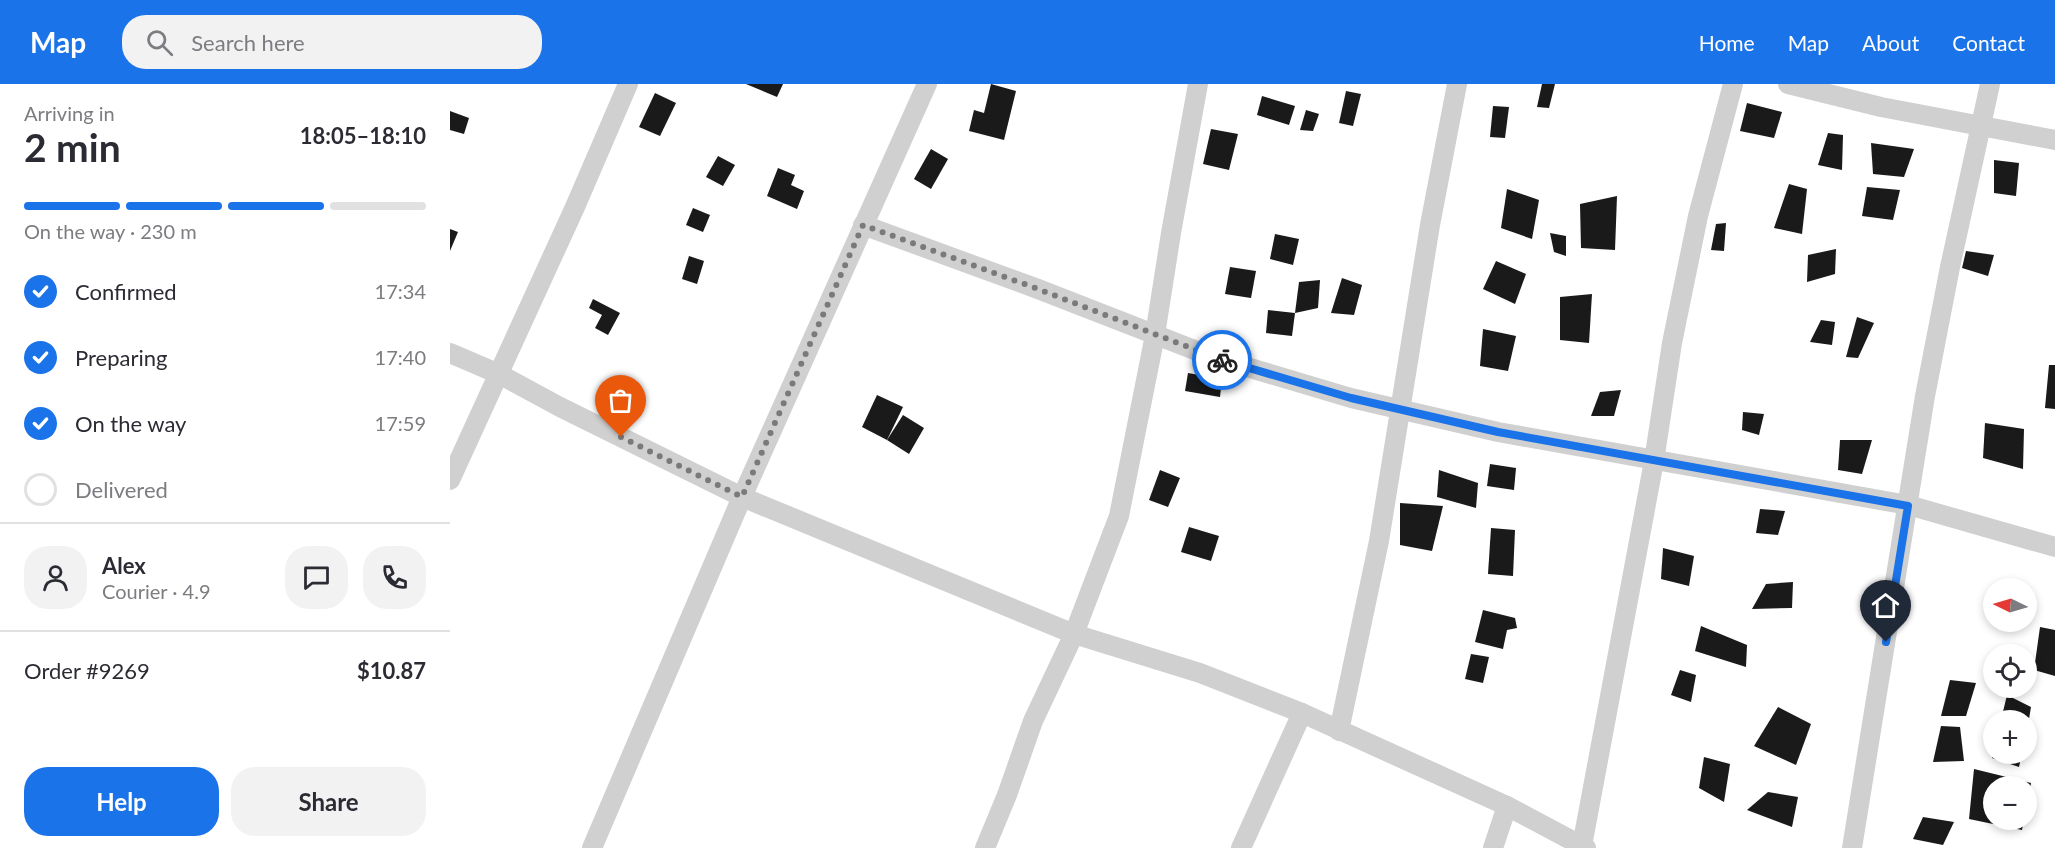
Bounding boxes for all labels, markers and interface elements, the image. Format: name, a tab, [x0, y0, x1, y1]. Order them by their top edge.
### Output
search box	[122, 15, 542, 69]
text: Map	[30, 25, 86, 59]
icon: search	[143, 26, 176, 59]
text: Search here	[191, 29, 305, 56]
text: Home	[1699, 30, 1755, 55]
text: Map	[1788, 30, 1829, 55]
text: About	[1862, 30, 1919, 55]
text: Contact	[1952, 30, 2025, 55]
text: Arriving in	[24, 101, 115, 125]
text: 18:05–18:10	[300, 122, 426, 149]
text: 2 min	[24, 124, 121, 170]
text: On the way · 230 m	[24, 219, 197, 243]
icon: check	[24, 275, 57, 308]
text: Confirmed	[75, 278, 177, 305]
text: 17:34	[375, 279, 426, 303]
courier	[1192, 330, 1252, 390]
icon: check	[24, 341, 57, 374]
text: Preparing	[75, 344, 167, 371]
icon: bike	[1206, 344, 1239, 377]
text: 17:40	[375, 345, 426, 369]
pin	[595, 375, 646, 437]
icon: bag	[604, 384, 637, 417]
icon: check	[24, 407, 57, 440]
text: On the way	[75, 410, 186, 437]
text: 17:59	[375, 411, 426, 435]
text: Delivered	[75, 476, 168, 503]
button: person	[24, 546, 87, 609]
button: chat	[285, 546, 348, 609]
button: phone	[363, 546, 426, 609]
text: Alex	[102, 552, 146, 579]
north arrow	[1983, 578, 2037, 632]
map controls	[1983, 578, 2037, 830]
text: Courier · 4.9	[102, 579, 211, 603]
pin	[1860, 580, 1911, 642]
icon: home	[1869, 589, 1902, 622]
button: locate	[1983, 644, 2037, 698]
text: Order #9269	[24, 657, 150, 684]
text: $10.87	[357, 657, 426, 684]
button: +	[1983, 710, 2037, 764]
button: Help	[24, 767, 219, 836]
button: Share	[231, 767, 426, 836]
button: −	[1983, 776, 2037, 830]

